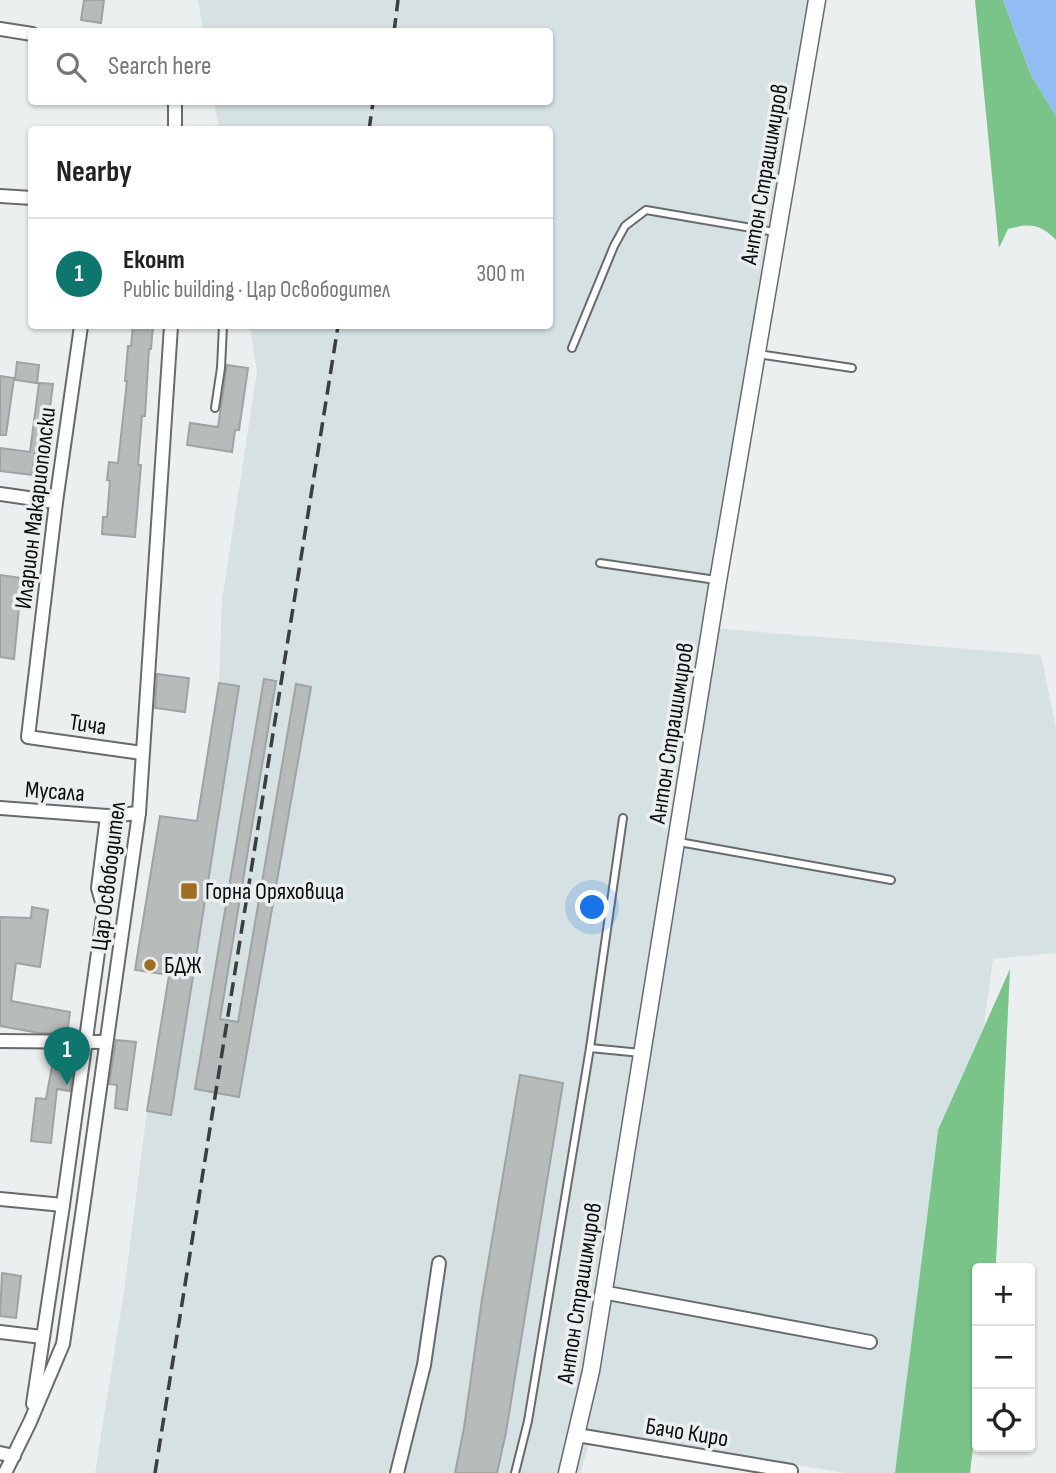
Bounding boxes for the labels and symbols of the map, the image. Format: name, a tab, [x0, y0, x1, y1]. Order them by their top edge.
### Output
street label: Антон Страшимиров	[734, 81, 795, 268]
street label: Иларион Макариополски	[9, 406, 62, 611]
street label: Антон Страшимиров	[643, 640, 700, 827]
street label: Тича	[68, 708, 108, 741]
street label: Мусала	[24, 775, 86, 808]
street label: Цар Освободител	[85, 799, 132, 952]
place label: Горна Оряховица	[205, 877, 344, 906]
marker: Горна Оряховица	[179, 881, 199, 901]
your location	[575, 890, 609, 924]
place label: БДЖ	[164, 951, 202, 980]
marker: БДЖ	[142, 957, 158, 973]
pin: 1	[44, 1027, 90, 1085]
street label: Антон Страшимиров	[551, 1200, 608, 1387]
street label: Бачо Киро	[643, 1412, 731, 1453]

